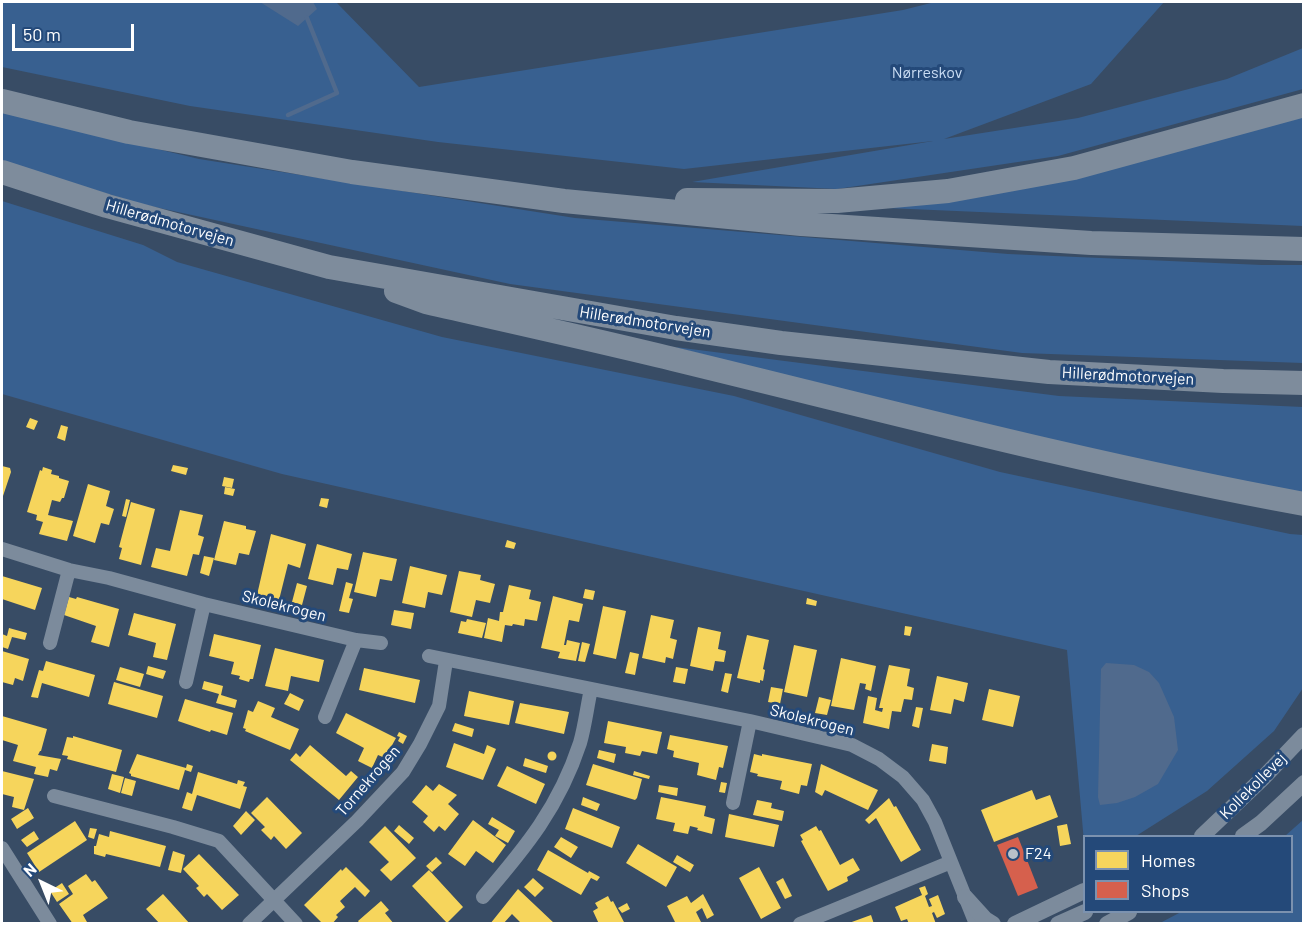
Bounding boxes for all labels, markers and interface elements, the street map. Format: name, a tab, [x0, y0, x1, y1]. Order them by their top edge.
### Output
scale bar	[15, 12, 136, 50]
text: 50 m	[23, 23, 61, 45]
park label: Nørreskov	[892, 63, 962, 83]
street label: Hillerødmotorvejen	[104, 195, 236, 251]
street label: Hillerødmotorvejen	[578, 302, 712, 342]
street label: Hillerødmotorvejen	[1061, 363, 1195, 389]
street label: Skolekrogen	[240, 586, 328, 626]
street label: Skolekrogen	[768, 700, 856, 740]
street label: Tornekrogen	[332, 742, 404, 820]
street label: Kollekollevej	[1216, 749, 1290, 823]
legend	[1083, 835, 1293, 913]
place label: F24	[1025, 844, 1051, 864]
marker: F24	[1006, 847, 1020, 861]
text: Homes	[1141, 849, 1195, 871]
north arrow	[12, 853, 72, 913]
text: N	[19, 859, 40, 880]
text: Shops	[1141, 879, 1190, 901]

